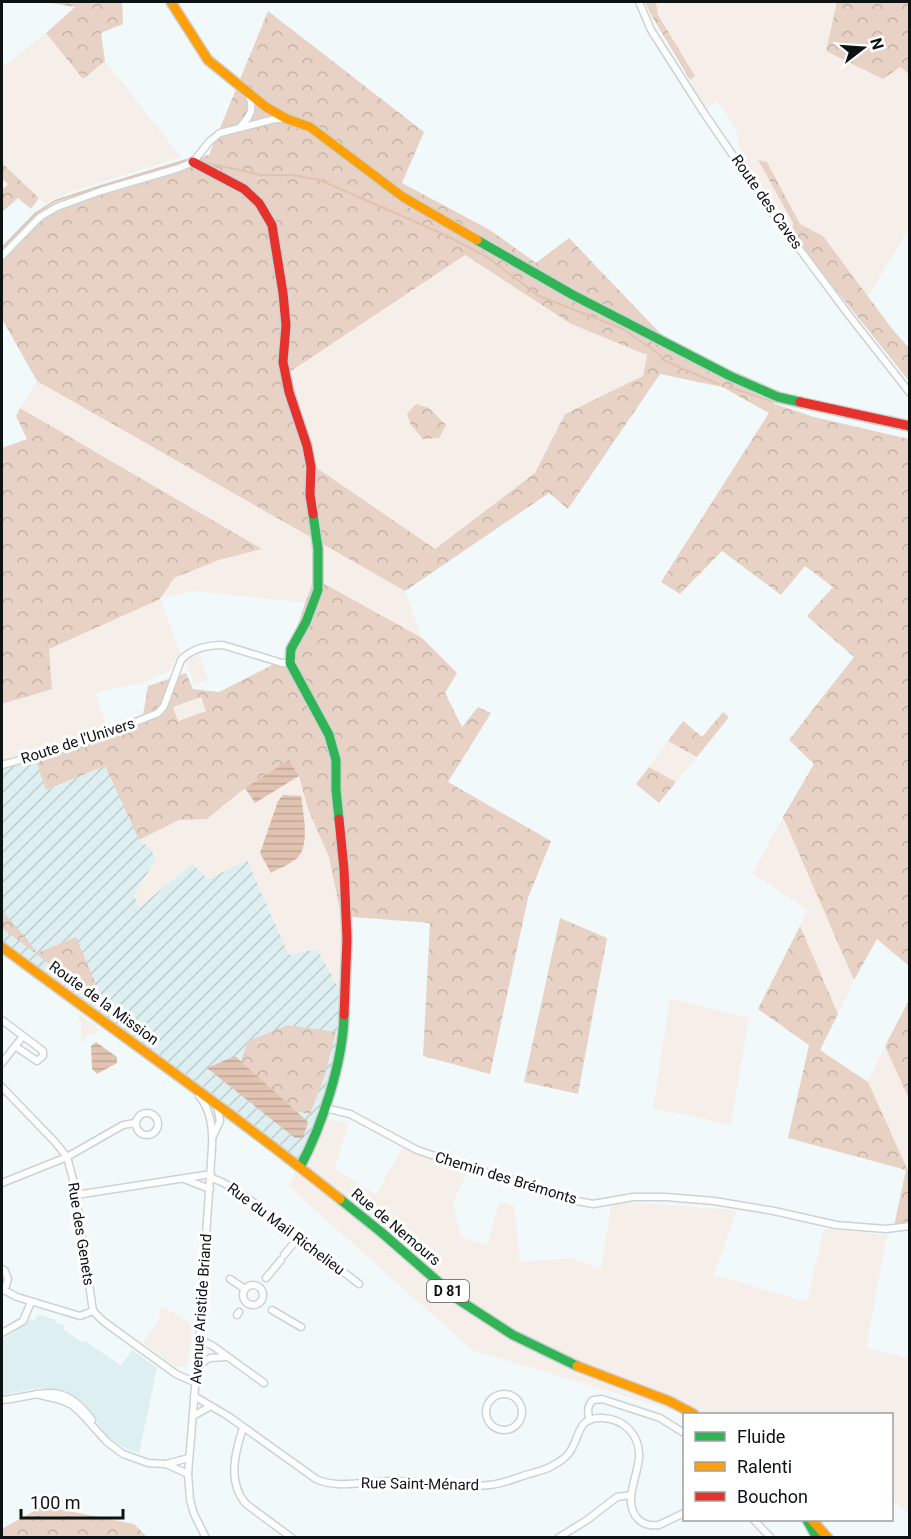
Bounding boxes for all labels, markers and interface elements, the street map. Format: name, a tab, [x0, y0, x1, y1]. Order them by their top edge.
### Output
north arrow	[833, 18, 893, 78]
text: N	[866, 36, 888, 52]
street label: Route des Caves	[728, 151, 806, 253]
street label: Route de l'Univers	[19, 714, 137, 768]
street label: Route de la Mission	[46, 957, 162, 1049]
street label: Chemin des Brémonts	[433, 1148, 579, 1208]
street label: Rue du Mail Richelieu	[224, 1179, 348, 1279]
street label: Rue des Genets	[64, 1181, 98, 1287]
street label: Rue de Nemours	[348, 1185, 444, 1269]
street label: Avenue Aristide Briand	[187, 1233, 215, 1385]
road number: D 81	[427, 1280, 469, 1302]
legend	[683, 1413, 893, 1521]
text: Fluide	[737, 1426, 785, 1447]
text: Ralenti	[737, 1456, 792, 1477]
street label: Rue Saint-Ménard	[361, 1474, 479, 1494]
scale bar	[21, 1482, 123, 1520]
text: Bouchon	[737, 1486, 808, 1507]
text: 100 m	[30, 1492, 81, 1513]

